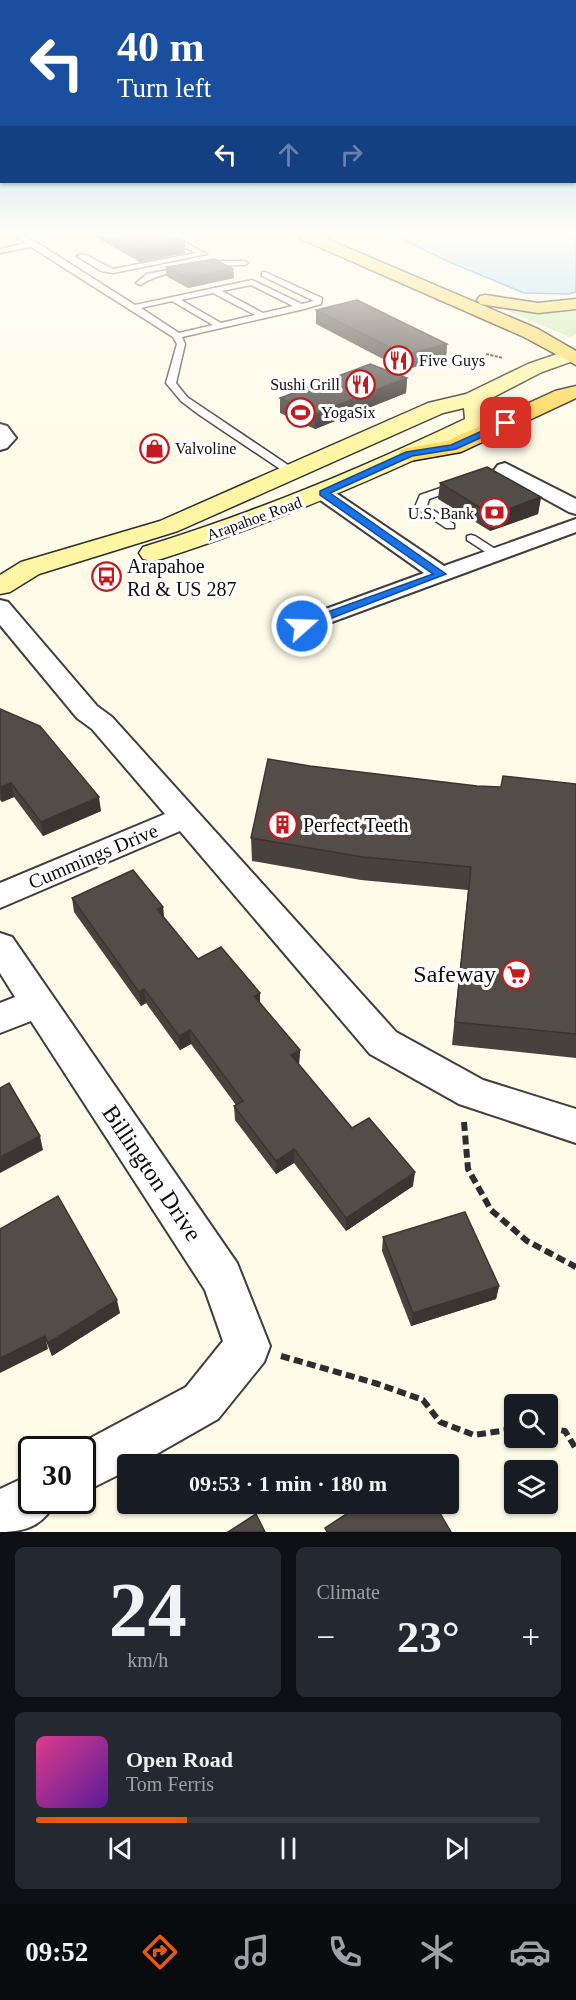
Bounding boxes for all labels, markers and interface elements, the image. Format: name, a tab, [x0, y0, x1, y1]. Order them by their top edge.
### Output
icon: left	[18, 24, 96, 102]
text: 40 m	[117, 24, 205, 70]
text: Turn left	[117, 73, 211, 103]
icon: left	[209, 138, 242, 171]
icon: ahead	[272, 138, 305, 171]
icon: right	[335, 138, 368, 171]
restaurant icon: Five Guys	[382, 344, 414, 376]
place label: Five Guys	[419, 352, 485, 370]
restaurant icon: Sushi Grill	[345, 368, 377, 400]
place label: Sushi Grill	[270, 376, 341, 393]
sports icon: YogaSix	[284, 396, 316, 428]
pin	[480, 397, 531, 448]
place label: YogaSix	[321, 404, 375, 422]
icon: arrive	[489, 406, 522, 439]
shop icon: Valvoline	[138, 432, 170, 464]
place label: Valvoline	[175, 440, 236, 457]
street label: Arapahoe Road	[204, 493, 304, 544]
bank icon: U.S. Bank	[479, 497, 511, 529]
place label: U.S. Bank	[408, 505, 474, 522]
place label: Arapahoe Rd & US 287	[127, 555, 236, 600]
bus stop icon: Arapahoe Rd & US 287	[90, 561, 122, 593]
position arrow	[270, 594, 334, 658]
building icon: Perfect Teeth	[266, 809, 298, 841]
place label: Perfect Teeth	[303, 814, 408, 836]
street label: Cummings Drive	[25, 819, 161, 894]
supermarket icon: Safeway	[501, 958, 533, 990]
place label: Safeway	[413, 961, 496, 987]
street label: Billington Drive	[97, 1100, 207, 1246]
map controls	[504, 1394, 558, 1514]
button: search	[504, 1394, 558, 1448]
speed limit sign: 30	[18, 1436, 96, 1514]
button: layers	[504, 1460, 558, 1514]
text: 09:53 · 1 min · 180 m	[189, 1471, 387, 1496]
text: 24	[109, 1566, 187, 1653]
text: Climate	[317, 1581, 380, 1603]
text: 23°	[397, 1612, 460, 1662]
text: −	[317, 1619, 335, 1655]
text: +	[521, 1619, 540, 1655]
text: km/h	[127, 1649, 168, 1671]
text: Open Road	[126, 1747, 233, 1772]
text: Tom Ferris	[126, 1773, 214, 1795]
icon: previous	[104, 1832, 137, 1865]
icon: pause	[272, 1832, 305, 1865]
icon: next	[440, 1832, 473, 1865]
icon: directions	[139, 1931, 181, 1973]
icon: music	[231, 1931, 273, 1973]
icon: phone	[324, 1931, 366, 1973]
icon: climate	[416, 1931, 458, 1973]
icon: car	[509, 1931, 551, 1973]
text: 09:52	[25, 1937, 88, 1967]

